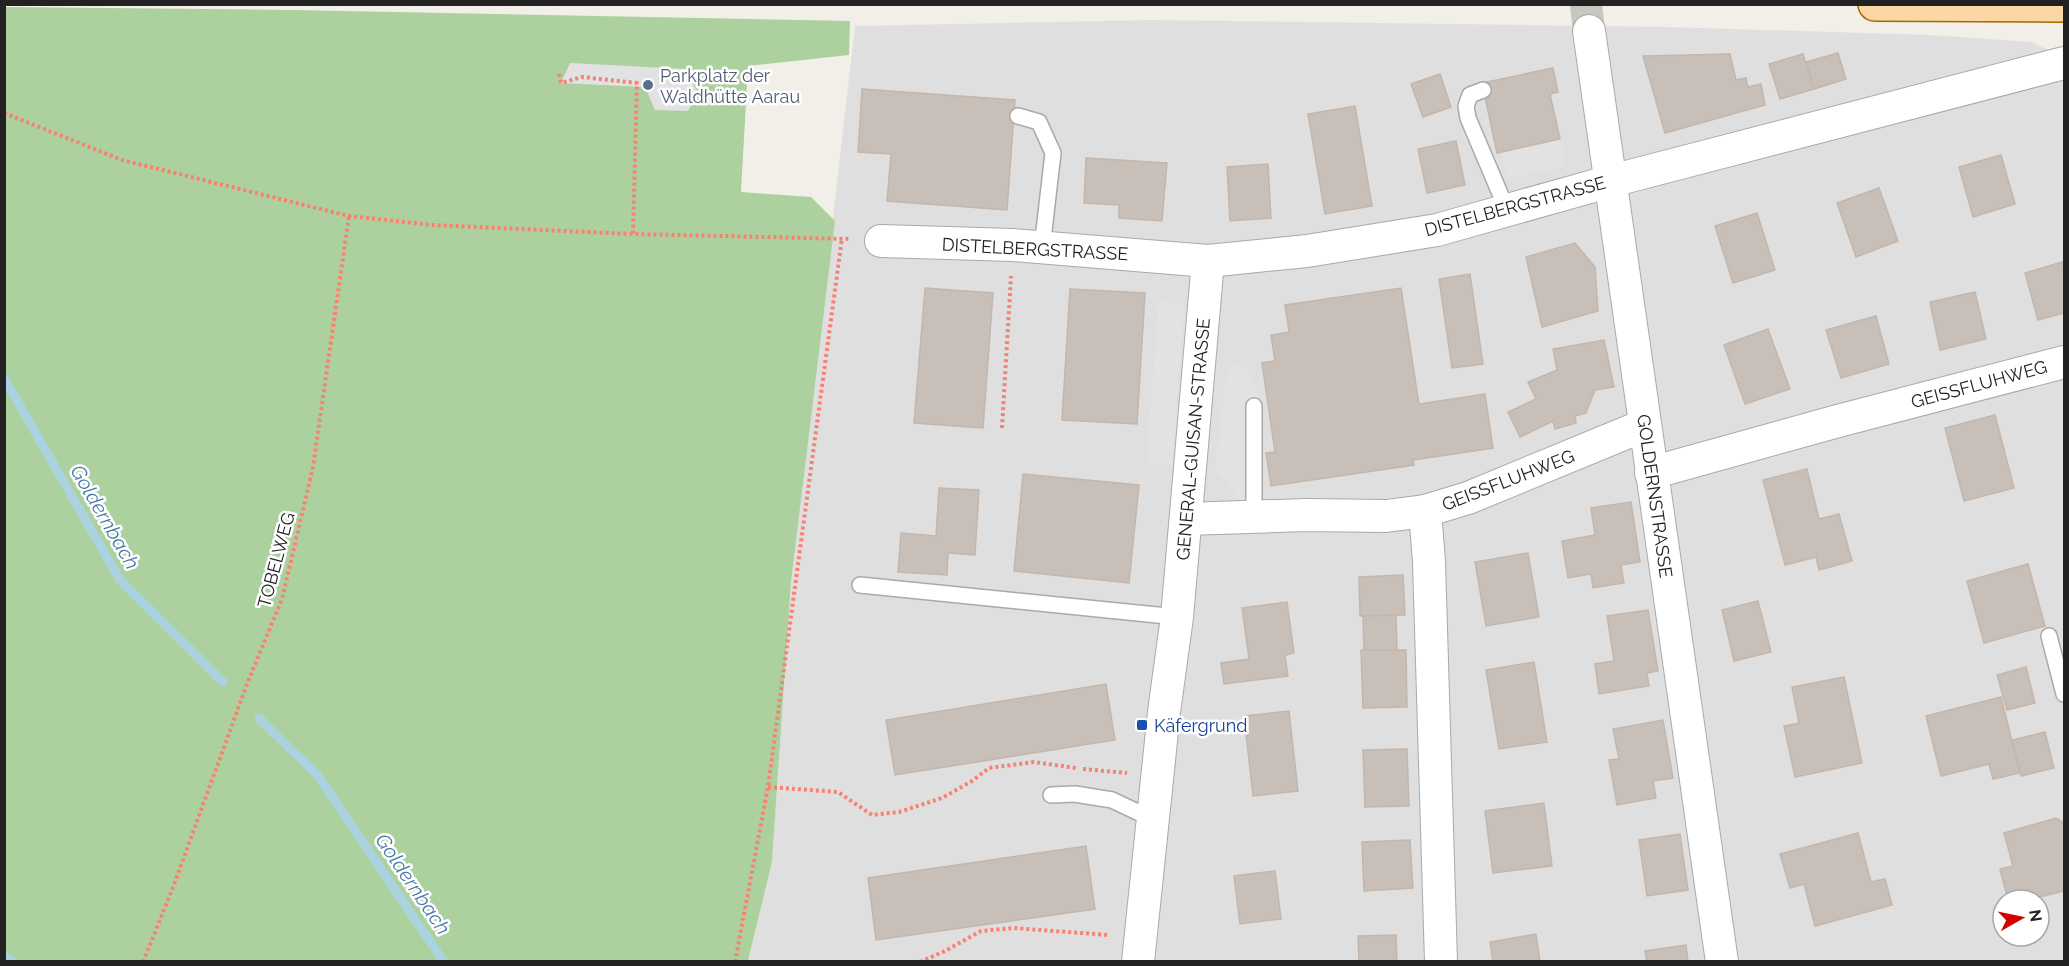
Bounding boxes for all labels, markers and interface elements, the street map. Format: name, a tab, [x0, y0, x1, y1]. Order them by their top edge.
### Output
place label: Parkplatz der Waldhütte Aarau	[660, 65, 800, 107]
marker: Parkplatz der Waldhütte Aarau	[641, 78, 655, 92]
street label: DISTELBERGSTRASSE	[1422, 172, 1608, 240]
street label: DISTELBERGSTRASSE	[941, 234, 1129, 264]
street label: GENERAL-GUISAN-STRASSE	[1172, 317, 1214, 561]
street label: GEISSFLUHWEG	[1909, 356, 2049, 412]
street label: GOLDERNSTRASSE	[1633, 413, 1677, 579]
street label: GEISSFLUHWEG	[1439, 445, 1577, 515]
water label: Goldernbach	[65, 460, 145, 574]
street label: TOBELWEG	[253, 510, 299, 610]
place label: Käfergrund	[1154, 715, 1247, 736]
marker: Käfergrund	[1135, 718, 1149, 732]
water label: Goldernbach	[370, 829, 456, 939]
north arrow	[1991, 888, 2051, 948]
text: N	[2025, 908, 2046, 923]

